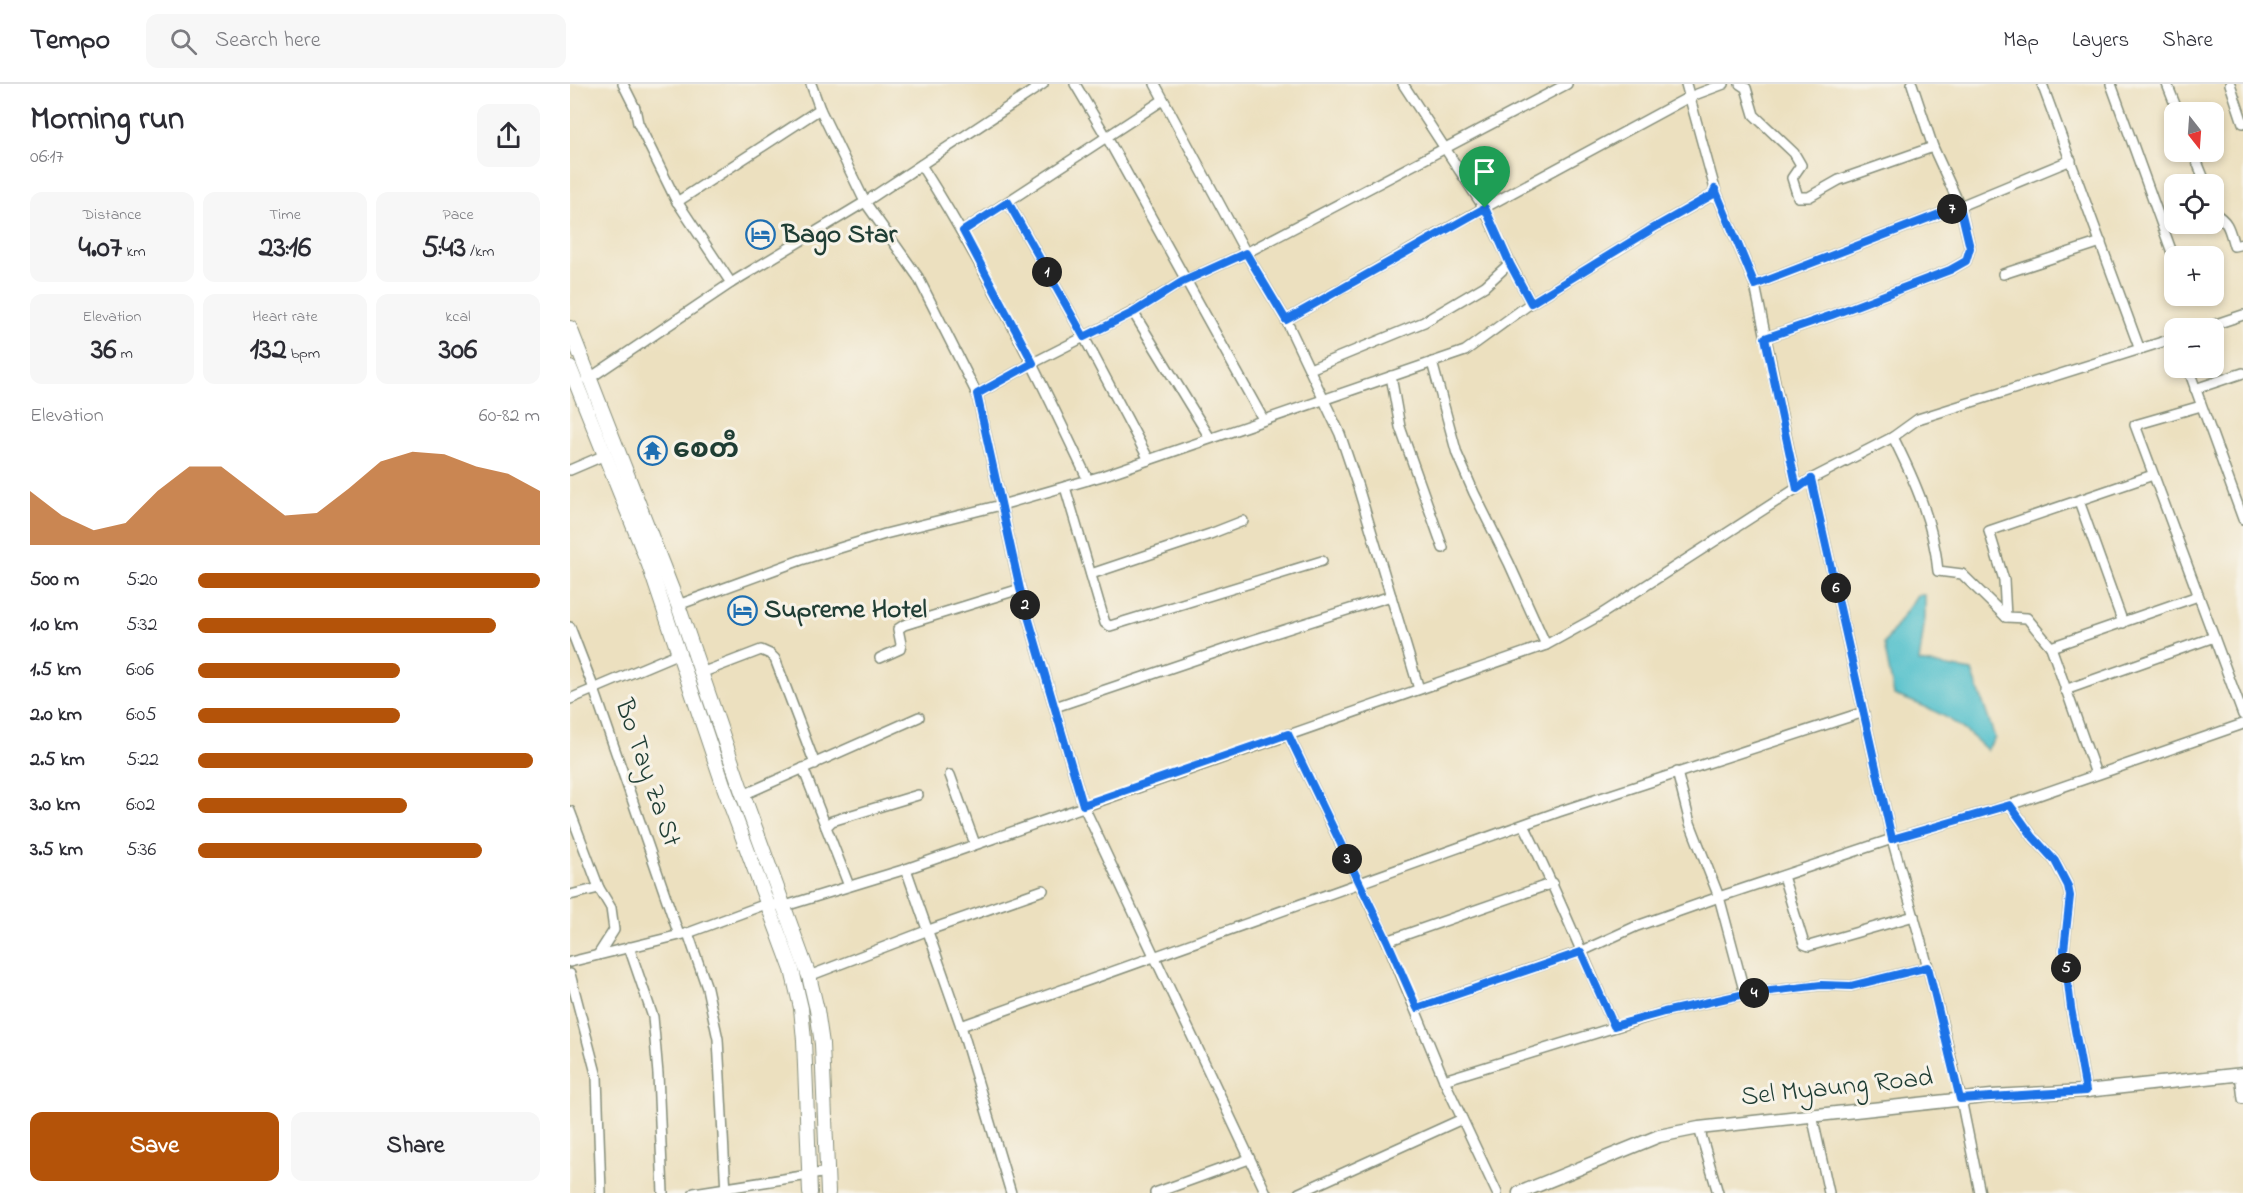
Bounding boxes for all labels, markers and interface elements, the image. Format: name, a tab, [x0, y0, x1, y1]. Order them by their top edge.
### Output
search box	[146, 14, 566, 68]
text: Tempo	[30, 21, 110, 62]
icon: search	[167, 25, 200, 58]
text: Search here	[215, 25, 321, 57]
text: Map	[2003, 26, 2039, 56]
text: Layers	[2072, 26, 2129, 56]
text: Share	[2162, 26, 2213, 56]
text: Morning run	[30, 96, 184, 144]
north arrow	[2164, 102, 2224, 162]
map controls	[2164, 102, 2224, 378]
button: share	[477, 104, 540, 167]
text: 06:17	[30, 143, 64, 172]
pin	[1459, 146, 1510, 208]
icon: arrive	[1468, 155, 1501, 188]
button: locate	[2164, 174, 2224, 234]
pin: 7	[1937, 194, 1967, 224]
text: 7	[1949, 197, 1955, 221]
text: Distance	[83, 203, 141, 227]
text: Time	[269, 203, 301, 227]
text: Pace	[442, 203, 474, 227]
place label: Bago Star	[780, 216, 898, 256]
hotel icon: Bago Star	[745, 219, 777, 251]
text: 4.07	[78, 227, 122, 271]
text: 23:16	[259, 227, 311, 271]
text: 5:43	[422, 227, 466, 271]
text: km	[122, 240, 146, 264]
text: /km	[466, 240, 494, 264]
button: +	[2164, 246, 2224, 306]
pin: 1	[1032, 257, 1062, 287]
text: 1	[1044, 260, 1050, 284]
text: Elevation	[83, 305, 141, 329]
text: Heart rate	[252, 305, 318, 329]
text: kcal	[445, 305, 471, 329]
button: −	[2164, 318, 2224, 378]
text: 36	[91, 329, 117, 373]
text: 132	[250, 329, 287, 373]
text: 306	[439, 329, 477, 373]
text: m	[117, 342, 133, 366]
text: bpm	[287, 342, 320, 366]
text: Elevation	[30, 402, 104, 431]
text: 60–82 m	[479, 402, 540, 431]
place label: စေတီ	[673, 429, 739, 470]
temple icon: စေတီ	[636, 434, 668, 466]
text: 500 m	[30, 566, 79, 595]
text: 5:20	[126, 566, 158, 595]
pin: 6	[1821, 573, 1851, 603]
text: 6	[1832, 576, 1840, 600]
pin: 2	[1010, 590, 1040, 620]
place label: Supreme Hotel	[764, 591, 927, 630]
text: 2	[1021, 593, 1029, 617]
hotel icon: Supreme Hotel	[727, 594, 759, 626]
text: 1.0 km	[30, 611, 78, 640]
text: 5:32	[126, 611, 157, 640]
text: 1.5 km	[30, 656, 81, 685]
text: 6:06	[126, 656, 154, 685]
street label: Bo Tay Za St	[603, 693, 690, 852]
text: 2.0 km	[30, 701, 82, 730]
text: 6:05	[126, 701, 157, 730]
text: 2.5 km	[30, 746, 85, 775]
text: 5:22	[126, 746, 159, 775]
text: 3.0 km	[30, 791, 80, 820]
text: 6:02	[126, 791, 155, 820]
text: 3.5 km	[30, 836, 83, 865]
text: 5:36	[126, 836, 156, 865]
pin: 3	[1332, 844, 1362, 874]
text: 3	[1344, 847, 1350, 871]
pin: 5	[2051, 953, 2081, 983]
text: 5	[2061, 956, 2071, 980]
pin: 4	[1739, 978, 1769, 1008]
text: 4	[1751, 981, 1757, 1005]
street label: Sel Myaung Road	[1739, 1059, 1935, 1117]
button: Save	[30, 1112, 279, 1181]
button: Share	[291, 1112, 540, 1181]

